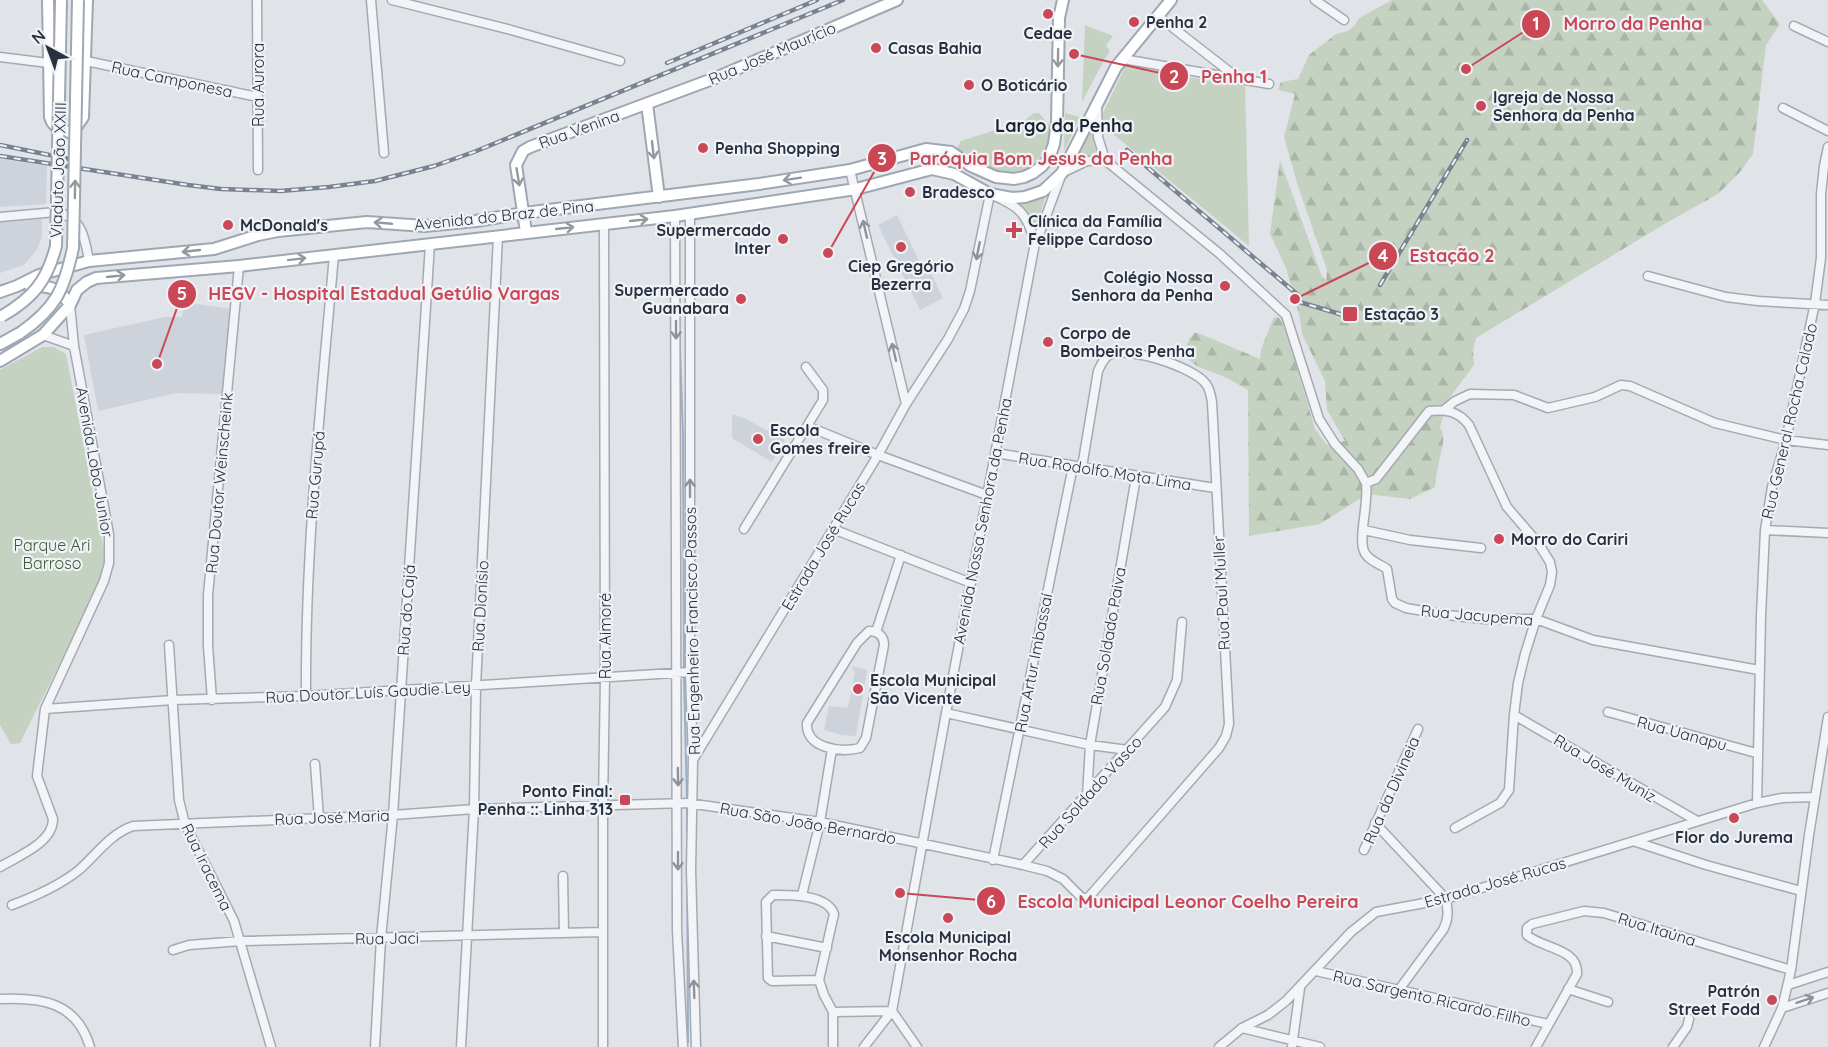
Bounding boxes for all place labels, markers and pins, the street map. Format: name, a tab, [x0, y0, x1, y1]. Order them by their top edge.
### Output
callout: Morro da Penha	[1521, 6, 1714, 42]
marker: Cedae	[1041, 7, 1055, 21]
place label: Penha 2	[1146, 12, 1207, 32]
marker: Penha 2	[1127, 15, 1141, 29]
place label: Cedae	[1023, 23, 1073, 43]
place label: Casas Bahia	[888, 38, 982, 58]
marker: Casas Bahia	[869, 41, 883, 55]
callout: Penha 1	[1159, 58, 1279, 94]
place label: O Boticário	[981, 75, 1067, 95]
marker: O Boticário	[962, 78, 976, 92]
place label: Igreja de Nossa Senhora da Penha	[1493, 87, 1635, 125]
marker: Igreja de Nossa Senhora da Penha	[1474, 99, 1488, 113]
place label: Penha Shopping	[715, 138, 840, 158]
callout: Paróquia Bom Jesus da Penha	[867, 140, 1184, 176]
marker: Penha Shopping	[696, 141, 710, 155]
place label: Bradesco	[922, 182, 995, 202]
marker: Bradesco	[903, 185, 917, 199]
place label: Clínica da Família Felippe Cardoso	[1028, 211, 1162, 249]
place label: McDonald's	[240, 215, 328, 235]
marker: McDonald's	[221, 218, 235, 232]
place label: Supermercado Inter	[656, 220, 771, 258]
marker: Clínica da Família Felippe Cardoso	[1005, 221, 1023, 239]
marker: Supermercado Inter	[776, 232, 790, 246]
callout: Estação 2	[1368, 238, 1507, 274]
marker: Ciep Gregório Bezerra	[894, 240, 908, 254]
place label: Ciep Gregório Bezerra	[848, 256, 954, 294]
place label: Colégio Nossa Senhora da Penha	[1071, 267, 1213, 305]
callout: HEGV - Hospital Estadual Getúlio Vargas	[167, 276, 572, 312]
marker: Colégio Nossa Senhora da Penha	[1218, 279, 1232, 293]
place label: Supermercado Guanabara	[614, 280, 729, 318]
marker: Supermercado Guanabara	[734, 292, 748, 306]
place label: Estação 3	[1364, 304, 1439, 324]
marker: Estação 3	[1341, 305, 1359, 323]
place label: Corpo de Bombeiros Penha	[1060, 323, 1195, 361]
marker: Corpo de Bombeiros Penha	[1041, 335, 1055, 349]
place label: Escola Gomes freire	[770, 420, 870, 458]
marker: Escola Gomes freire	[751, 432, 765, 446]
place label: Morro do Cariri	[1511, 529, 1628, 549]
marker: Morro do Cariri	[1492, 532, 1506, 546]
place label: Escola Municipal São Vicente	[870, 670, 996, 708]
marker: Escola Municipal São Vicente	[851, 682, 865, 696]
place label: Ponto Final: Penha :: Linha 313	[478, 781, 613, 819]
marker: Ponto Final: Penha :: Linha 313	[618, 793, 632, 807]
marker: Flor do Jurema	[1727, 811, 1741, 825]
place label: Flor do Jurema	[1675, 827, 1793, 847]
callout: Escola Municipal Leonor Coelho Pereira	[976, 883, 1371, 919]
marker: Escola Municipal Monsenhor Rocha	[941, 911, 955, 925]
place label: Escola Municipal Monsenhor Rocha	[879, 927, 1017, 965]
place label: Patrón Street Fodd	[1669, 981, 1760, 1019]
marker: Patrón Street Fodd	[1765, 993, 1779, 1007]

